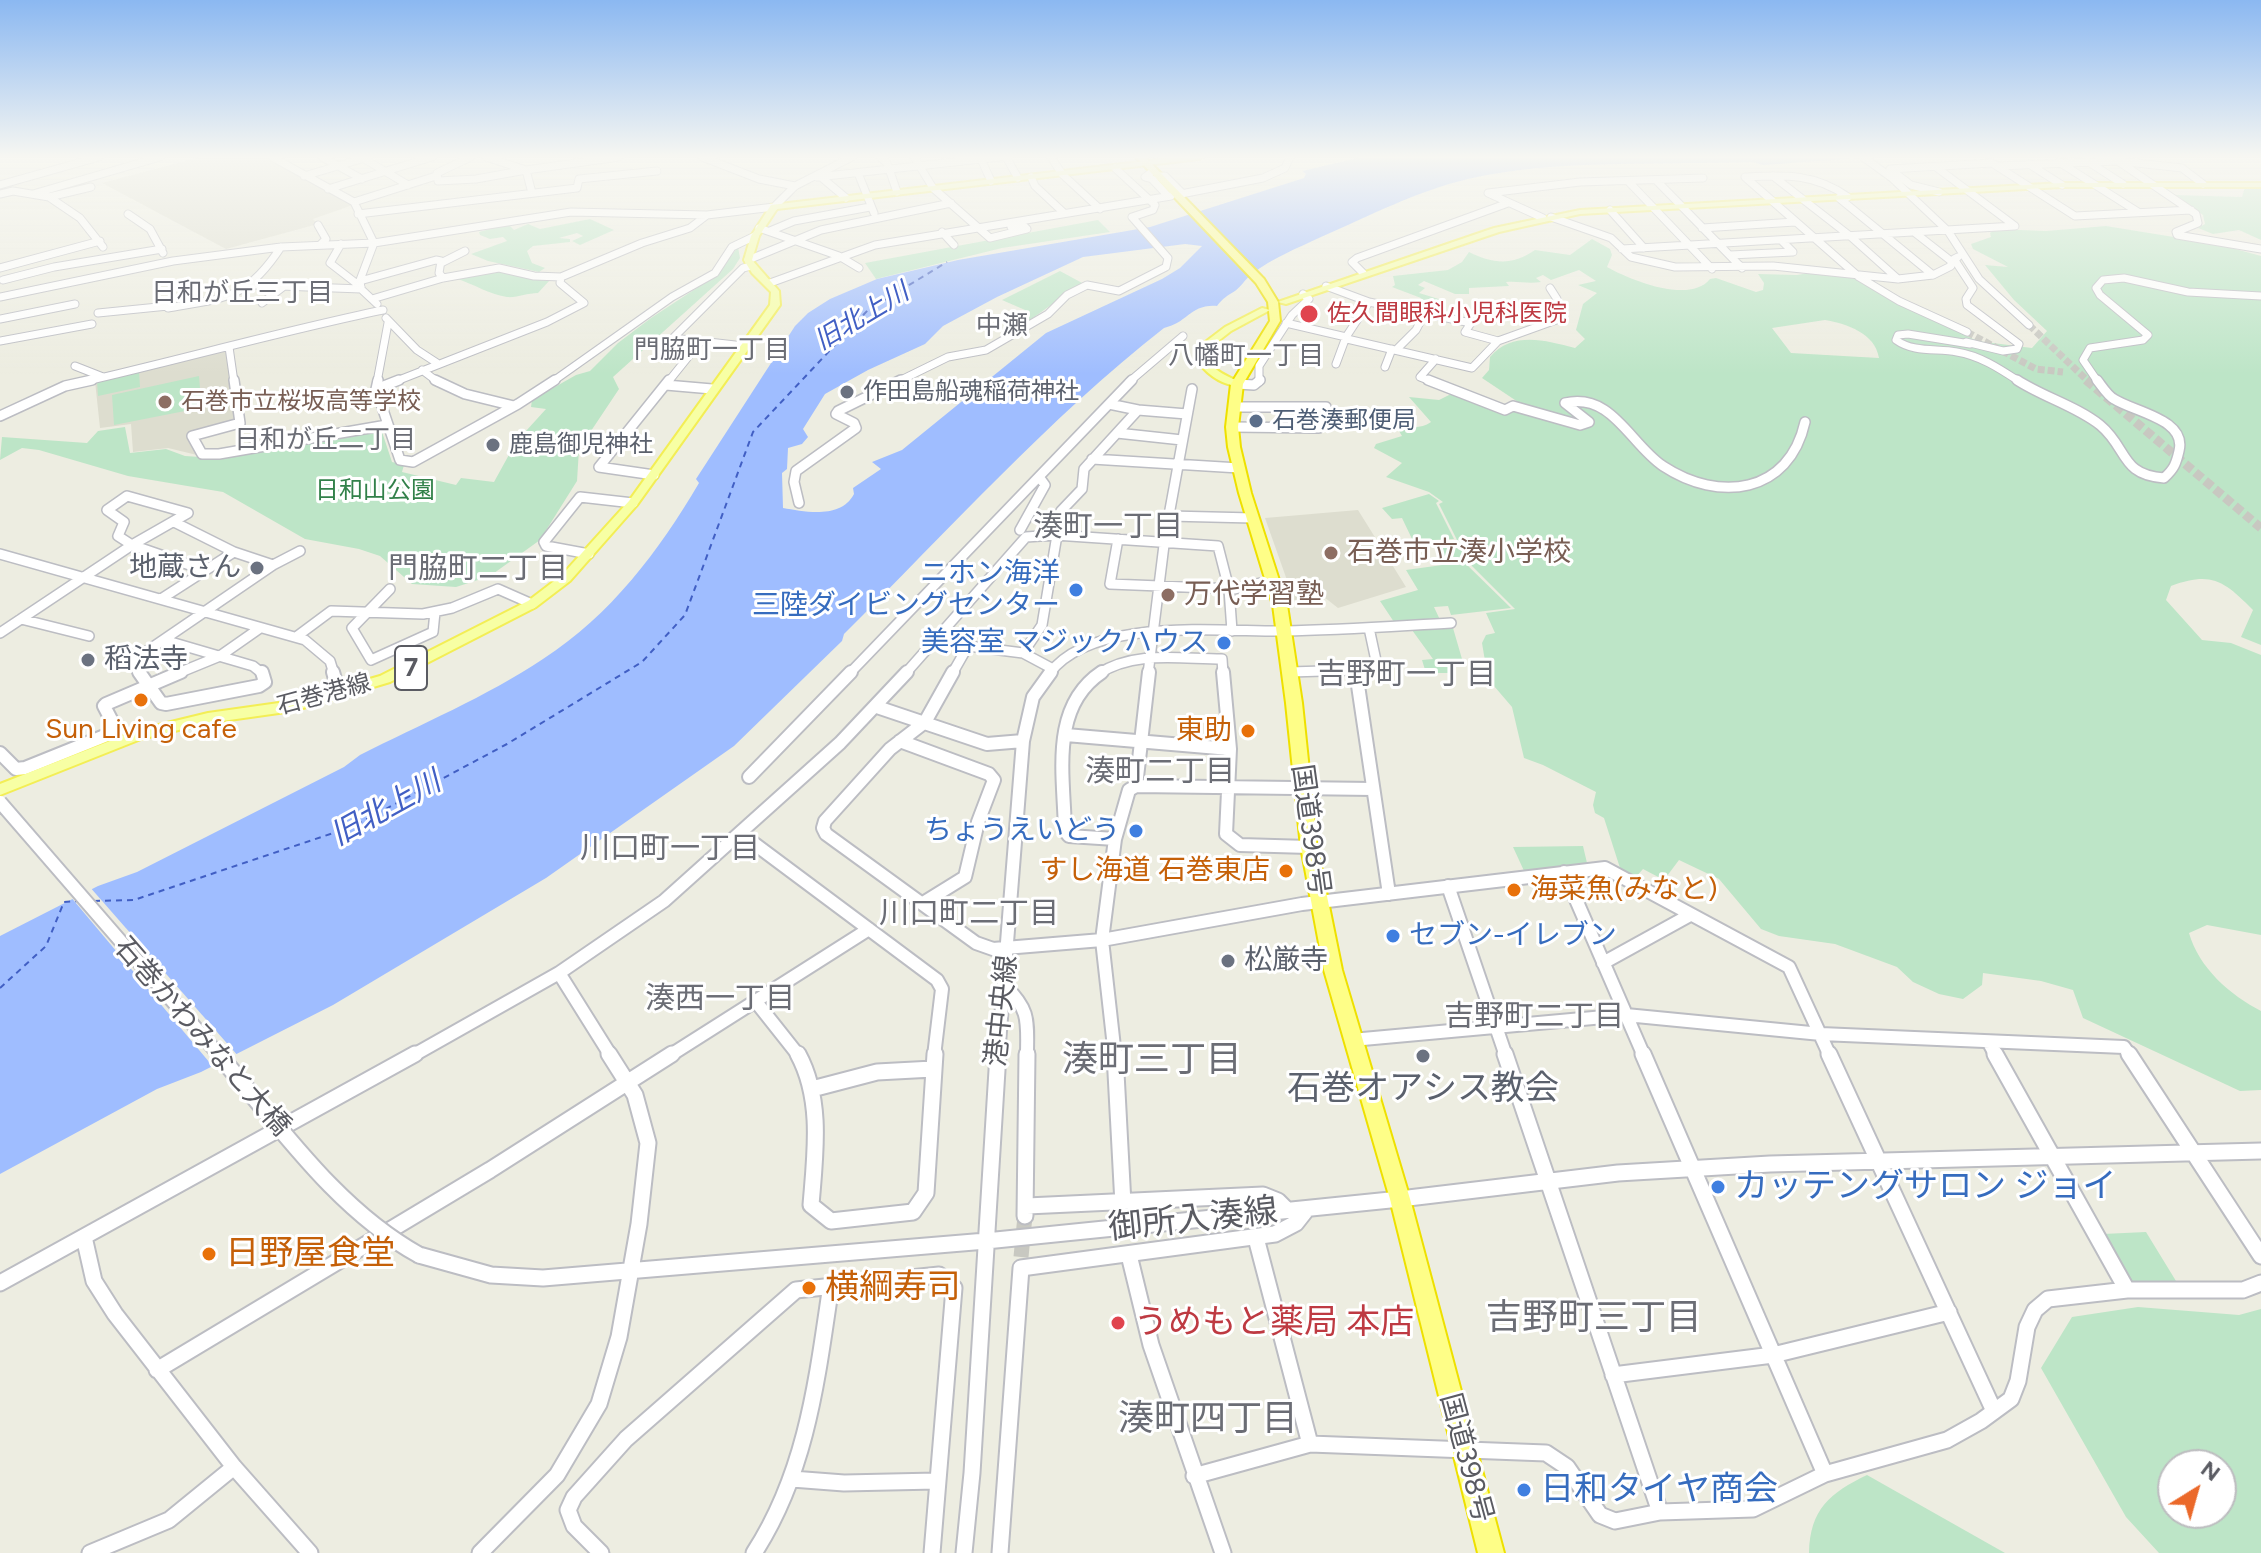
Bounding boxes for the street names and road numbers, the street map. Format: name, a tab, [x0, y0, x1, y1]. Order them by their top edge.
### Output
road number: 7	[395, 646, 427, 690]
street label: 石巻港線	[274, 669, 374, 721]
street label: 国道398号	[1284, 762, 1336, 898]
street label: 石巻かわみなと大橋	[107, 931, 297, 1143]
street label: 港中央線	[979, 954, 1025, 1068]
street label: 御所入湊線	[1106, 1191, 1280, 1249]
street label: 国道398号	[1433, 1390, 1499, 1526]

